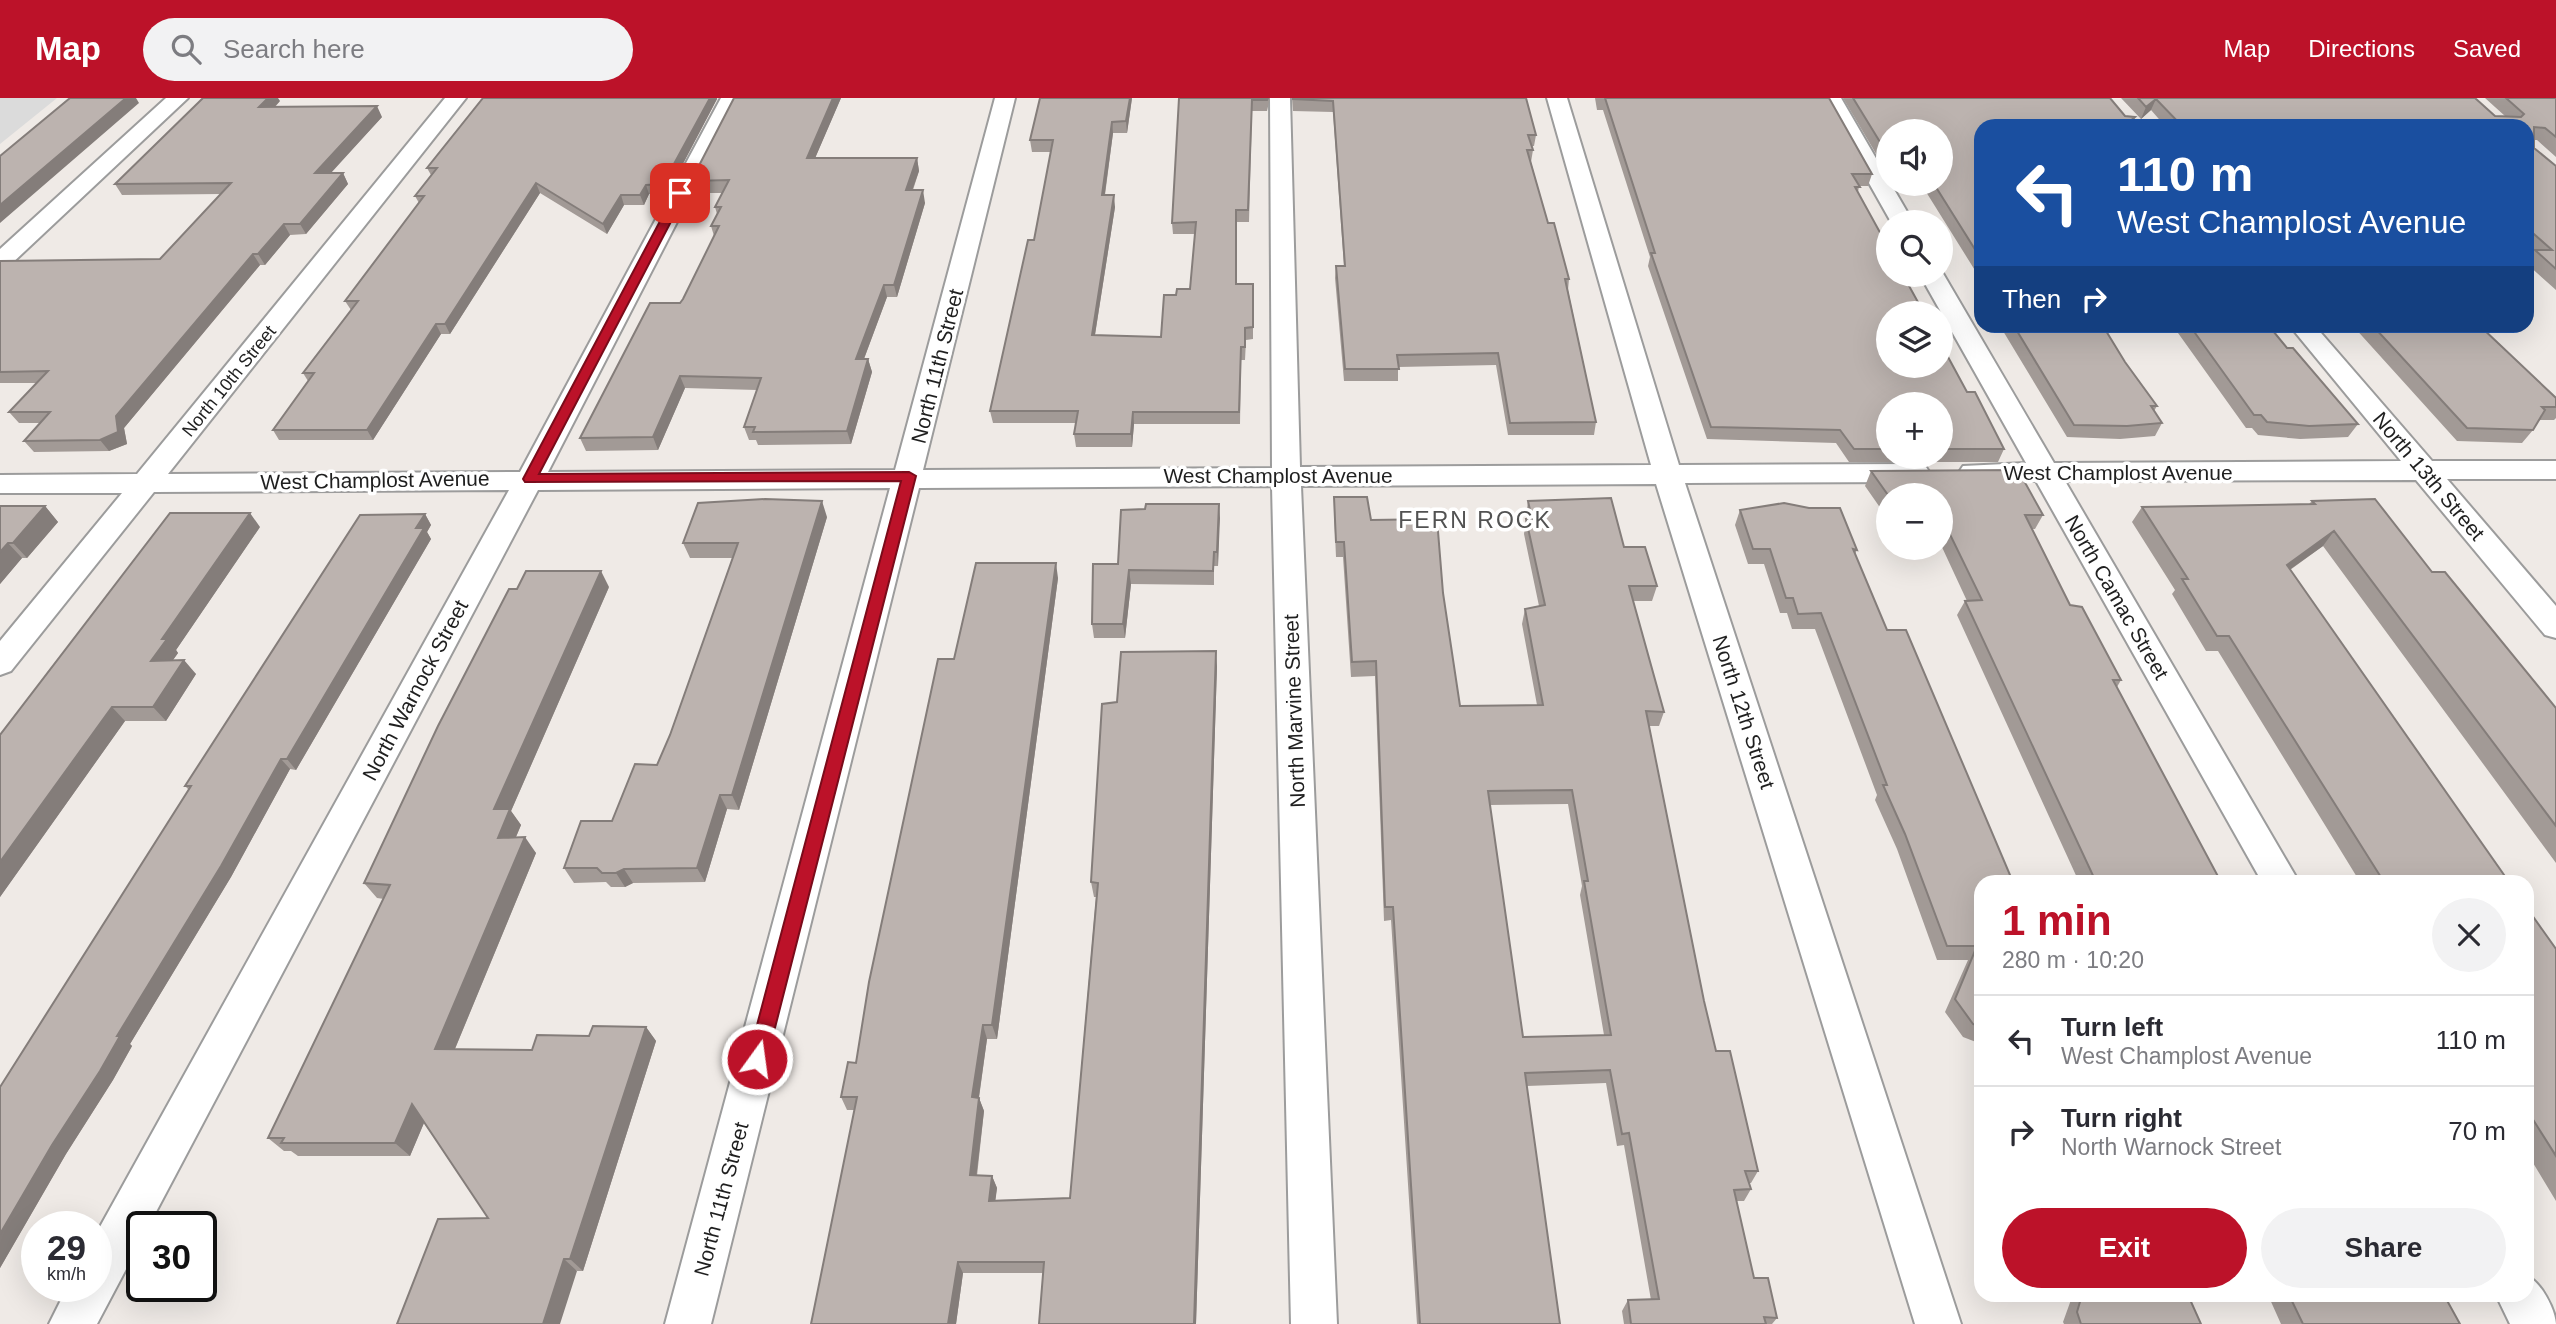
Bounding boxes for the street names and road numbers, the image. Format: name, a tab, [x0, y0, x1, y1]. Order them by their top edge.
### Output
street label: North 11th Street	[907, 286, 967, 446]
street label: North 10th Street	[178, 321, 280, 441]
street label: North 13th Street	[2369, 407, 2489, 545]
street label: West Champlost Avenue	[2003, 461, 2233, 484]
street label: West Champlost Avenue	[1163, 464, 1393, 487]
street label: West Champlost Avenue	[260, 467, 490, 493]
street label: North Camac Street	[2061, 511, 2173, 683]
street label: North Warnock Street	[358, 596, 472, 784]
street label: North Marvine Street	[1279, 614, 1309, 808]
street label: North 12th Street	[1708, 632, 1780, 792]
street label: North 11th Street	[689, 1119, 753, 1278]

